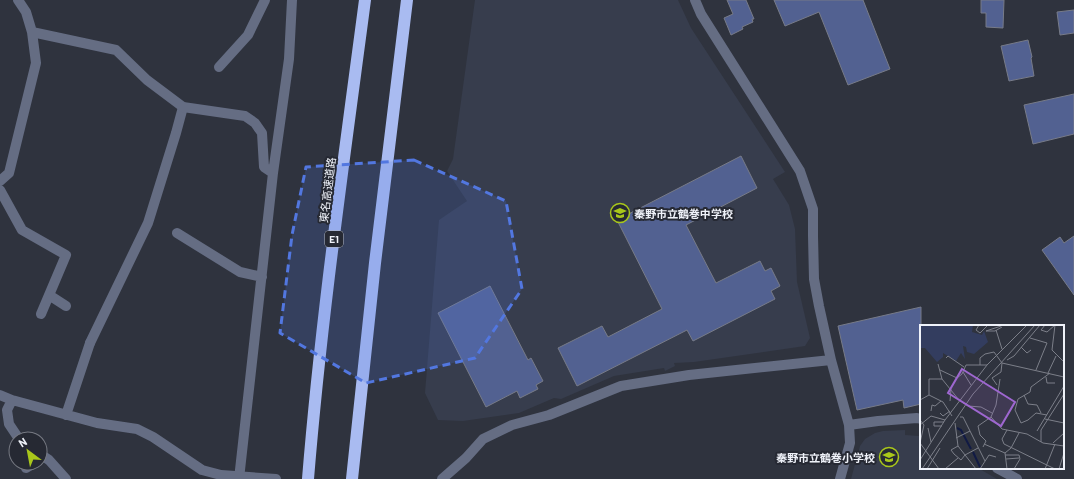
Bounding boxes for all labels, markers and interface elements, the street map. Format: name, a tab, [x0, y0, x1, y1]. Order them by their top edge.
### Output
street label: 東名高速道路	[317, 156, 337, 224]
school or university icon: 秦野市立鶴巻中学校	[609, 202, 631, 224]
place label: 秦野市立鶴巻中学校	[634, 207, 733, 220]
road number: E1	[325, 231, 343, 247]
inset map	[920, 325, 1064, 469]
north arrow	[8, 431, 48, 471]
text: N	[16, 435, 29, 450]
school or university icon: 秦野市立鶴巻小学校	[878, 446, 900, 468]
place label: 秦野市立鶴巻小学校	[776, 451, 875, 464]

